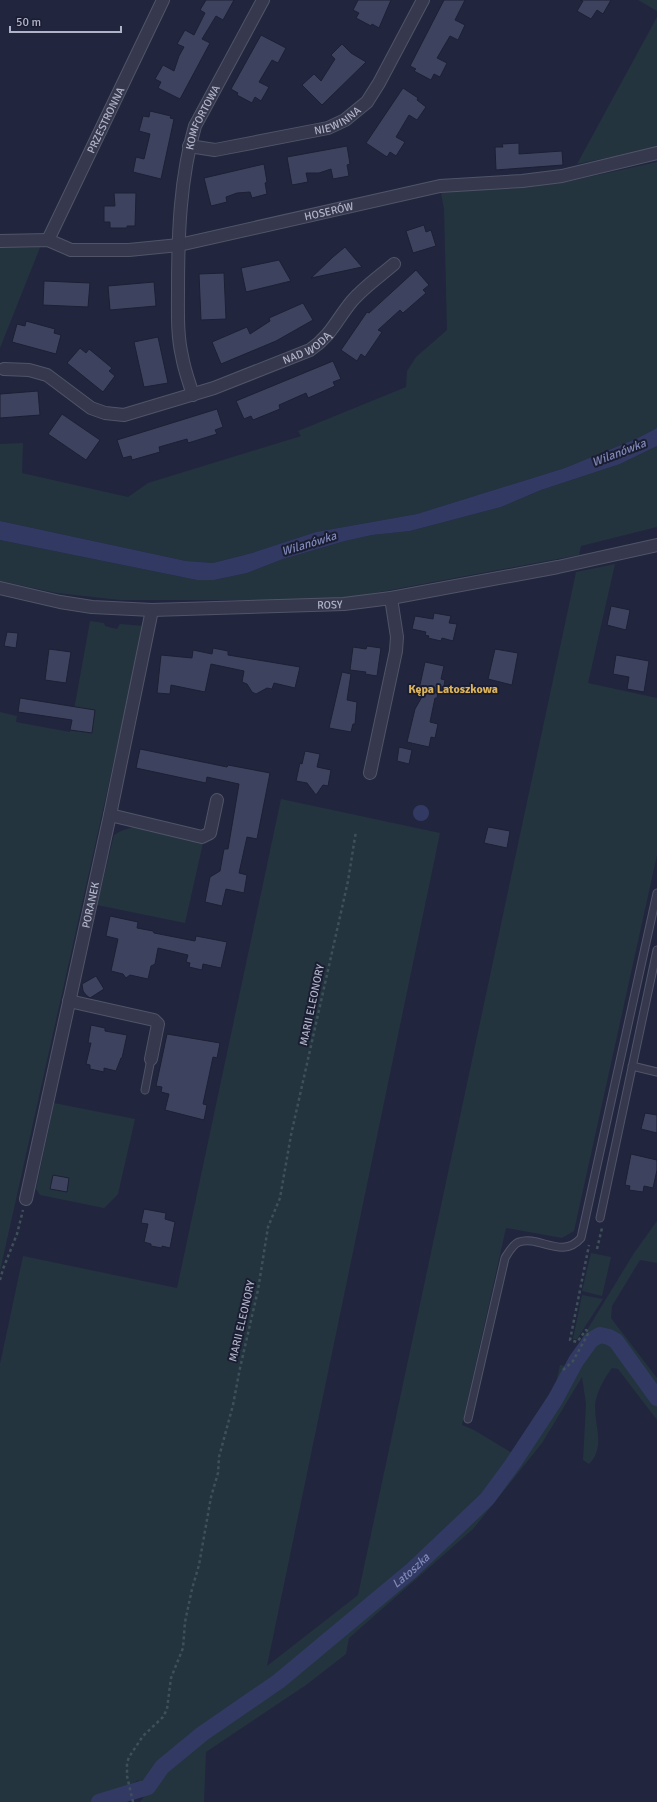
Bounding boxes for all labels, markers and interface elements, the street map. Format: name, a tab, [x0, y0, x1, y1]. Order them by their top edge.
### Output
scale bar	[10, 8, 121, 34]
text: 50 m	[16, 15, 41, 30]
street label: KOMFORTOWA	[183, 82, 223, 151]
street label: PRZESTRONNA	[84, 85, 127, 155]
street label: NIEWINNA	[313, 103, 364, 137]
street label: HOSERÓW	[303, 199, 355, 223]
street label: NAD WODĄ	[281, 329, 334, 367]
water label: Wilanówka	[590, 436, 649, 470]
water label: Wilanówka	[280, 528, 339, 559]
street label: ROSY	[317, 598, 343, 611]
district label: Kępa Latoszkowa	[408, 682, 498, 697]
street label: PORANEK	[79, 880, 102, 929]
street label: MARII ELEONORY	[297, 963, 327, 1047]
street label: MARII ELEONORY	[226, 1279, 258, 1363]
water label: Latoszka	[389, 1549, 433, 1591]

